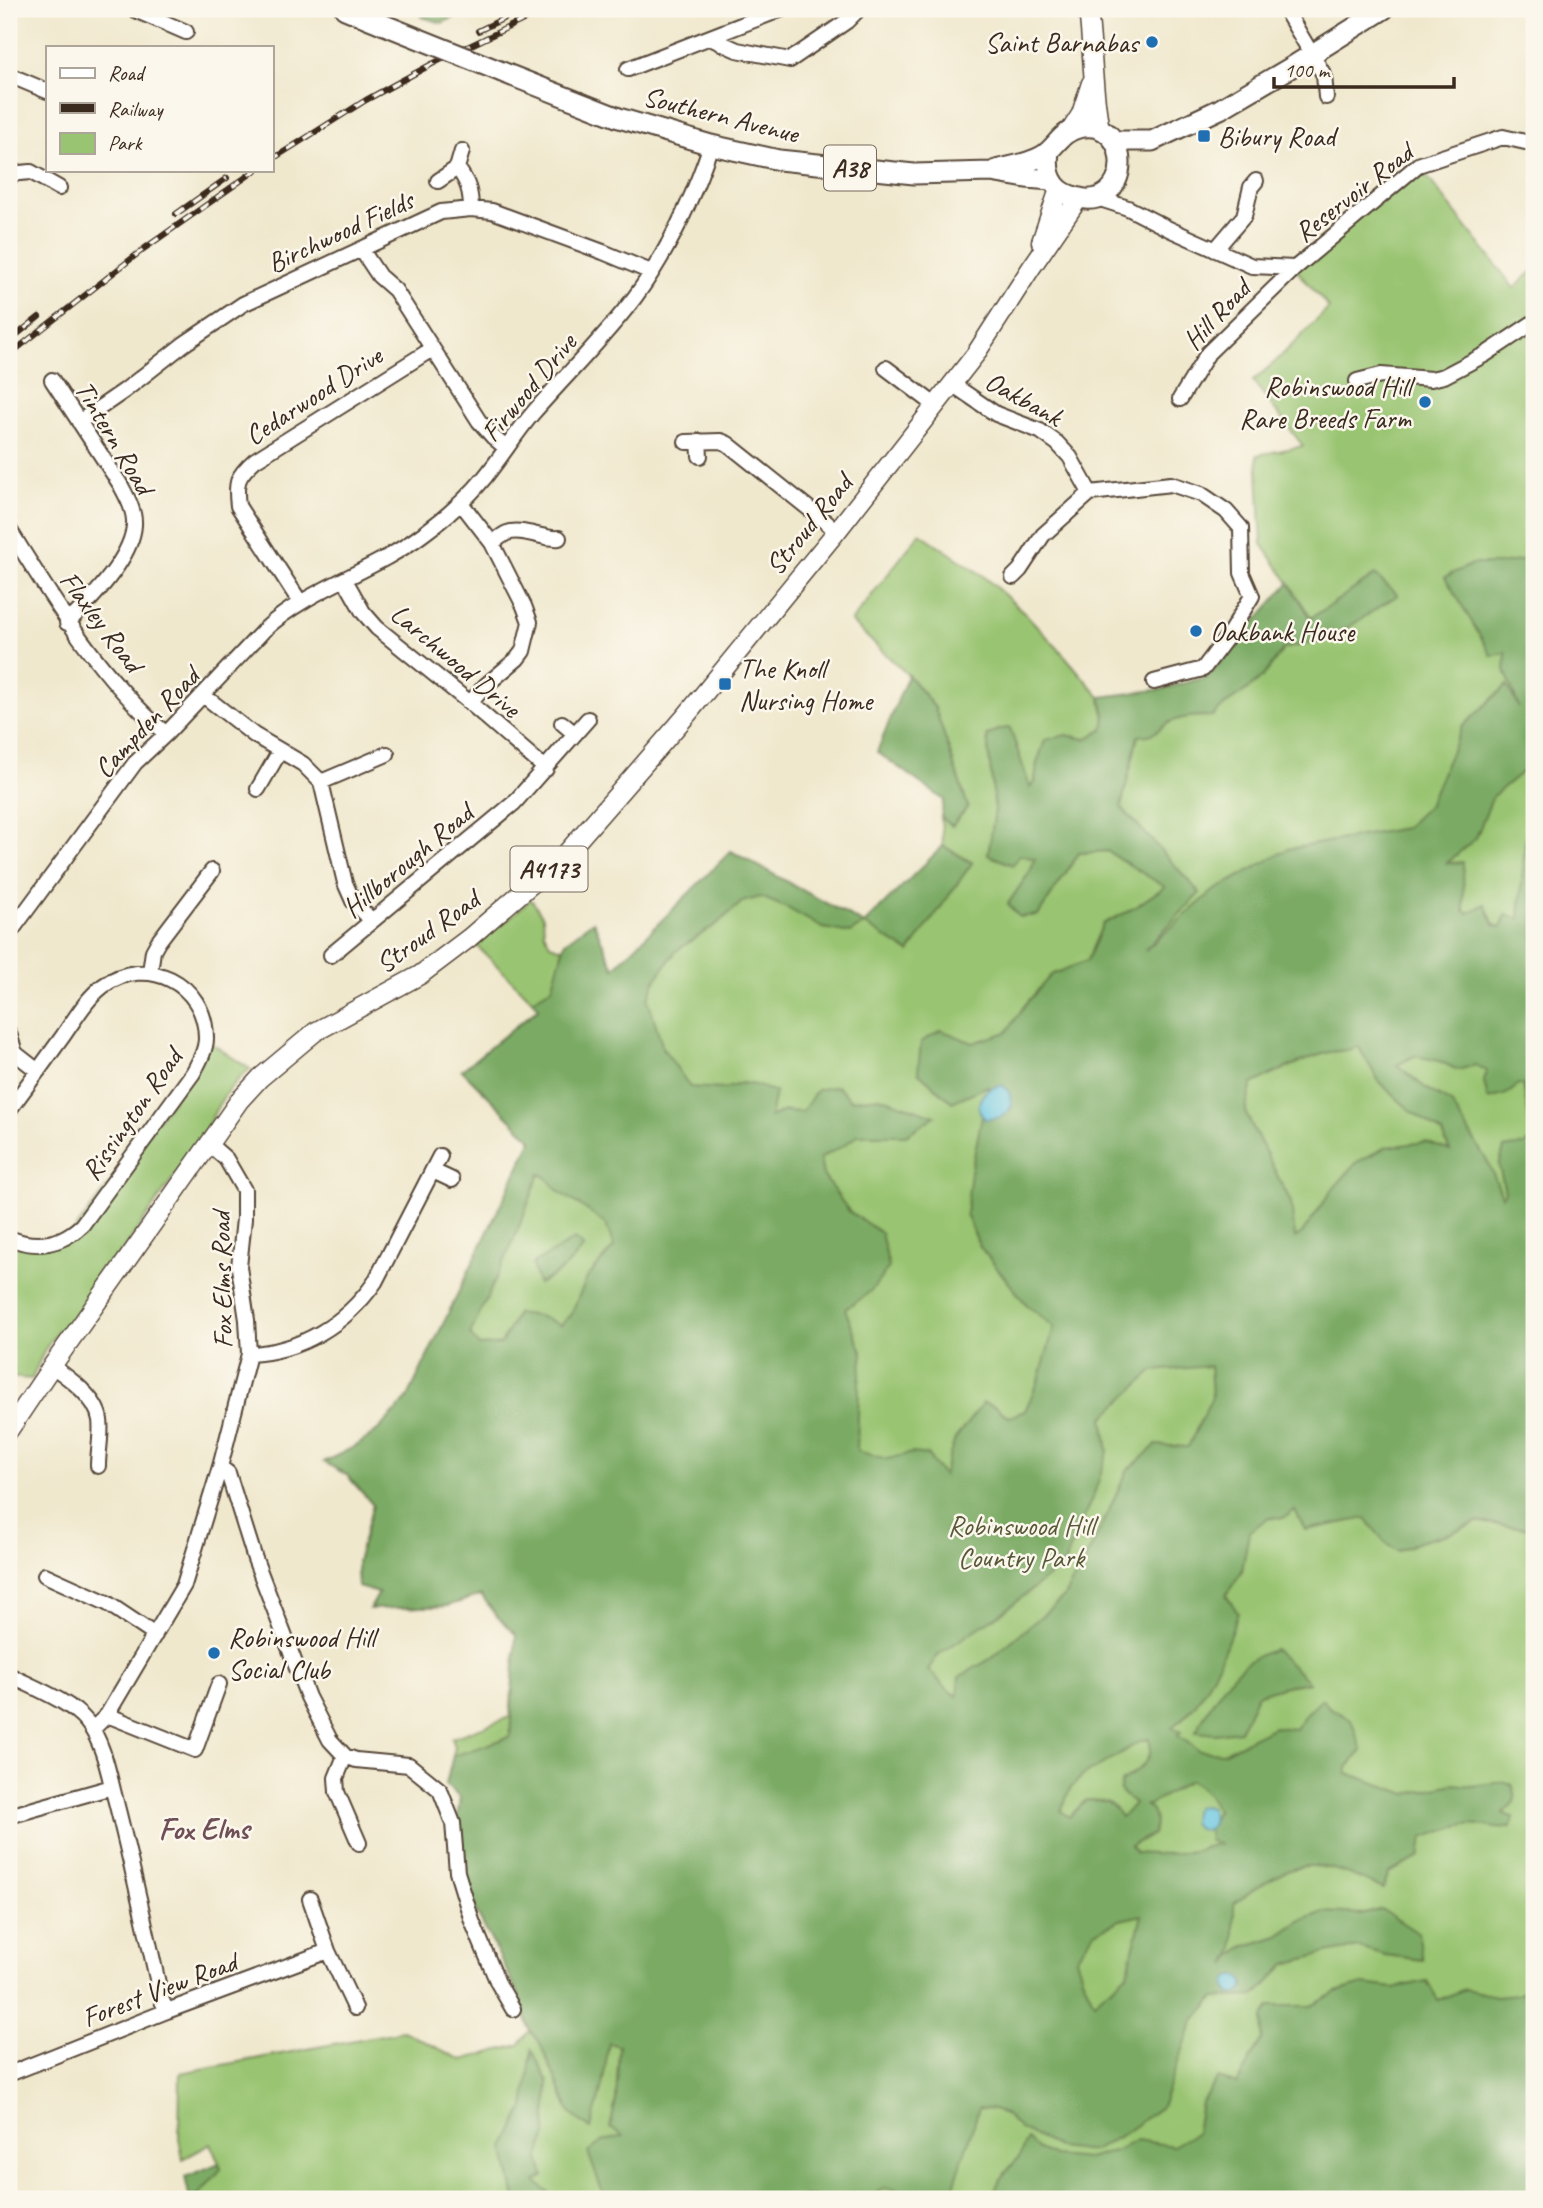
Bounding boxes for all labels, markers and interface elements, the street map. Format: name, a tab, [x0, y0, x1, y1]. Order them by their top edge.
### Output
place label: Saint Barnabas	[985, 25, 1140, 60]
marker: Saint Barnabas	[1144, 34, 1160, 50]
legend	[46, 46, 273, 172]
scale bar	[1274, 46, 1454, 90]
text: 100 m	[1284, 57, 1331, 83]
text: Road	[108, 60, 147, 86]
street label: Southern Avenue	[640, 78, 804, 151]
text: Railway	[108, 96, 164, 122]
place label: Bibury Road	[1218, 119, 1339, 154]
marker: Bibury Road	[1196, 128, 1212, 144]
text: Park	[108, 130, 143, 156]
street label: Reservoir Road	[1287, 133, 1423, 250]
road number: A38	[824, 146, 876, 190]
street label: Birchwood Fields	[262, 181, 421, 281]
street label: Hill Road	[1175, 269, 1260, 357]
street label: Firwood Drive	[473, 325, 585, 449]
street label: Cedarwood Drive	[238, 337, 390, 453]
street label: Oakbank	[979, 363, 1071, 435]
place label: Robinswood Hill Rare Breeds Farm	[1239, 369, 1416, 436]
street label: Tintern Road	[67, 374, 164, 504]
marker: Robinswood Hill Rare Breeds Farm	[1417, 394, 1433, 410]
street label: Stroud Road	[757, 464, 862, 582]
street label: Flaxley Road	[52, 564, 153, 682]
street label: Larchwood Drive	[384, 596, 529, 726]
place label: Oakbank House	[1210, 614, 1356, 649]
marker: Oakbank House	[1188, 623, 1204, 639]
place label: The Knoll Nursing Home	[739, 651, 874, 718]
street label: Campden Road	[86, 657, 209, 785]
marker: The Knoll Nursing Home	[717, 676, 733, 692]
street label: Hillborough Road	[335, 793, 483, 925]
road number: A4173	[510, 846, 588, 891]
street label: Stroud Road	[369, 880, 489, 981]
street label: Rissington Road	[73, 1038, 192, 1187]
street label: Fox Elms Road	[203, 1207, 240, 1349]
park label: Robinswood Hill Country Park	[948, 1508, 1100, 1575]
place label: Robinswood Hill Social Club	[228, 1620, 380, 1687]
marker: Robinswood Hill Social Club	[206, 1645, 222, 1661]
district label: Fox Elms	[159, 1810, 253, 1848]
street label: Forest View Road	[77, 1943, 245, 2035]

